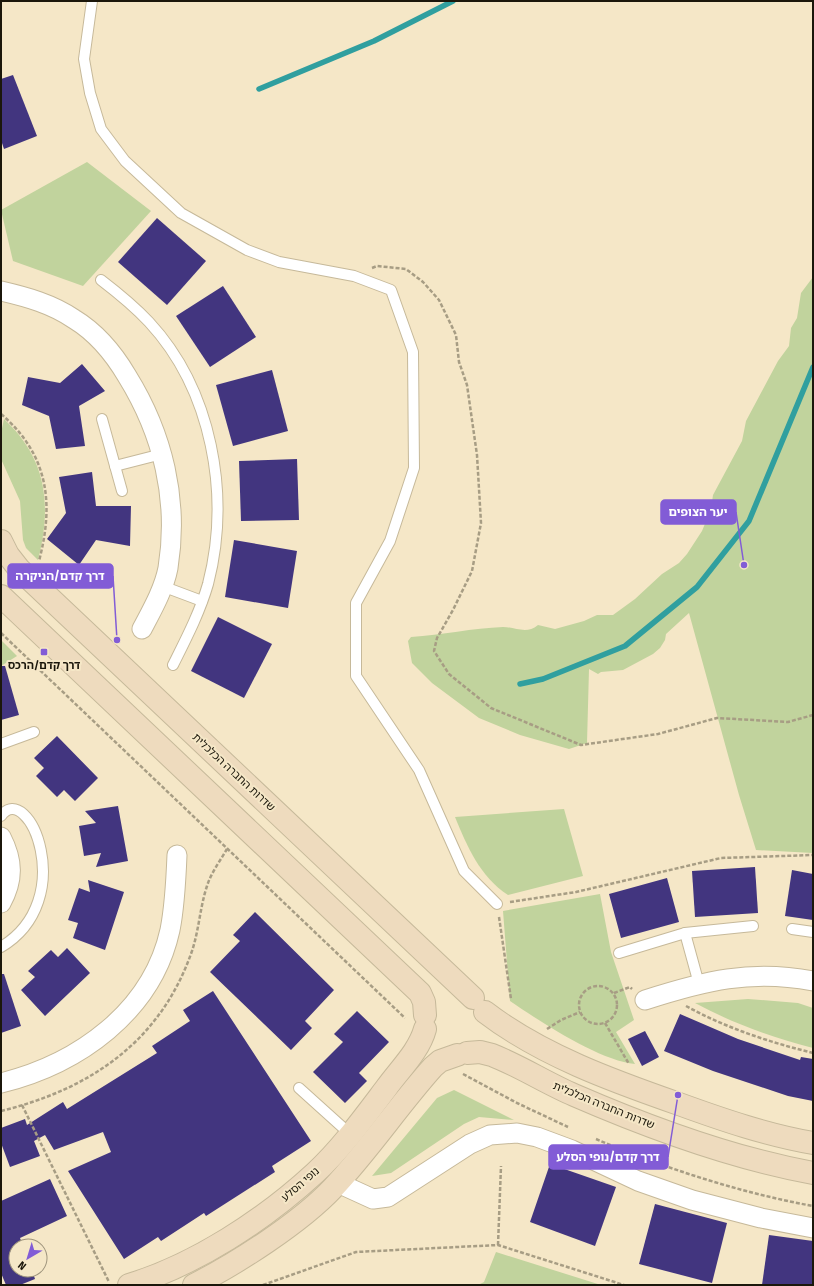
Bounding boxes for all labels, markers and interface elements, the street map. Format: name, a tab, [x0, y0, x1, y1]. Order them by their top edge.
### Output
callout: יער הצופים	[661, 500, 736, 524]
text: יער הצופים	[669, 505, 727, 519]
callout: דרך קדם/הניקרה	[8, 564, 113, 588]
text: דרך קדם/הניקרה	[15, 569, 105, 583]
marker: דרך קדם/הרכס	[39, 647, 49, 657]
place label: דרך קדם/הרכס	[8, 659, 81, 672]
street label: שדרות החברה הכלכלית	[190, 731, 278, 814]
street label: שדרות החברה הכלכלית	[551, 1079, 656, 1132]
callout: דרך קדם/נופי הסלע	[549, 1145, 668, 1169]
text: דרך קדם/נופי הסלע	[556, 1150, 660, 1164]
street label: נופי הסלע	[279, 1164, 322, 1204]
north arrow	[8, 1238, 48, 1278]
text: N	[16, 1258, 29, 1273]

